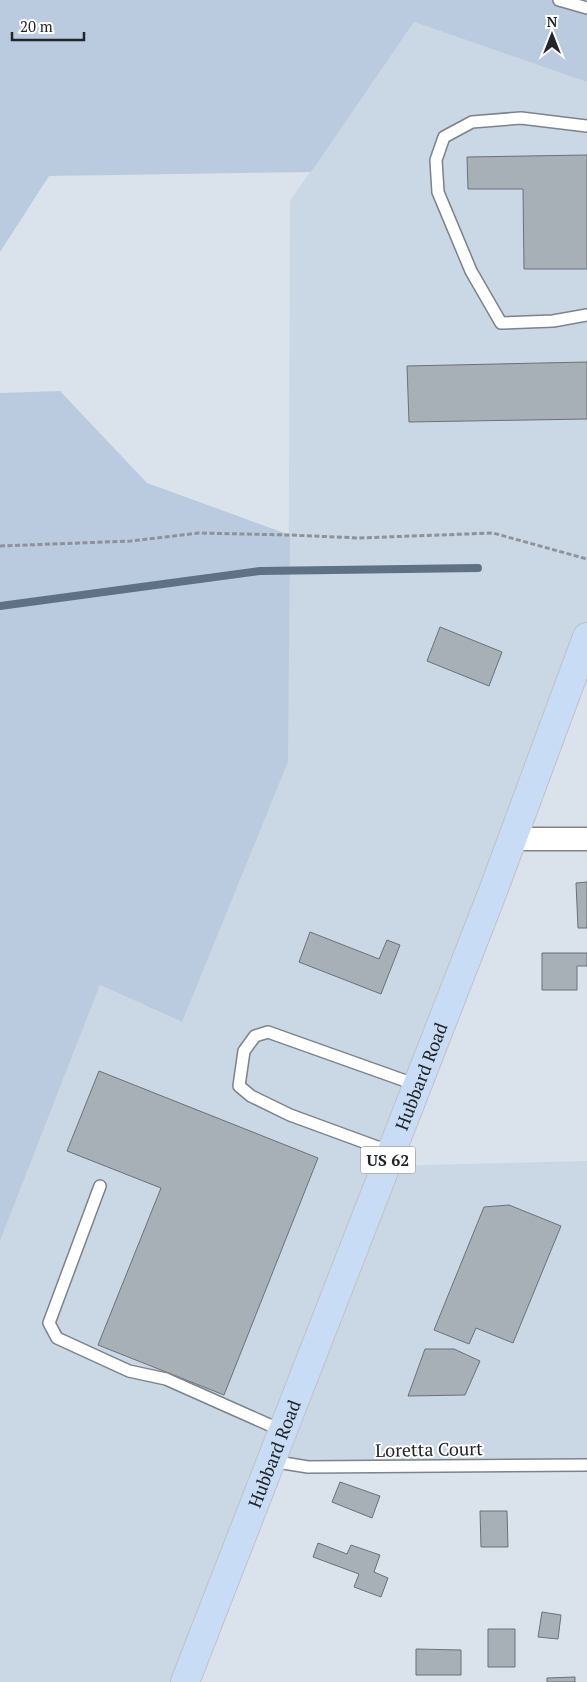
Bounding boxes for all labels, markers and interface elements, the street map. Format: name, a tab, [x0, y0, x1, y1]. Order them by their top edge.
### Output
scale bar	[12, 10, 85, 42]
north arrow	[527, 10, 577, 60]
text: N	[547, 12, 558, 31]
text: 20 m	[20, 16, 53, 36]
street label: Hubbard Road	[389, 1019, 453, 1134]
road number: US 62	[360, 1146, 416, 1174]
street label: Hubbard Road	[242, 1396, 306, 1511]
street label: Loretta Court	[375, 1436, 483, 1462]

